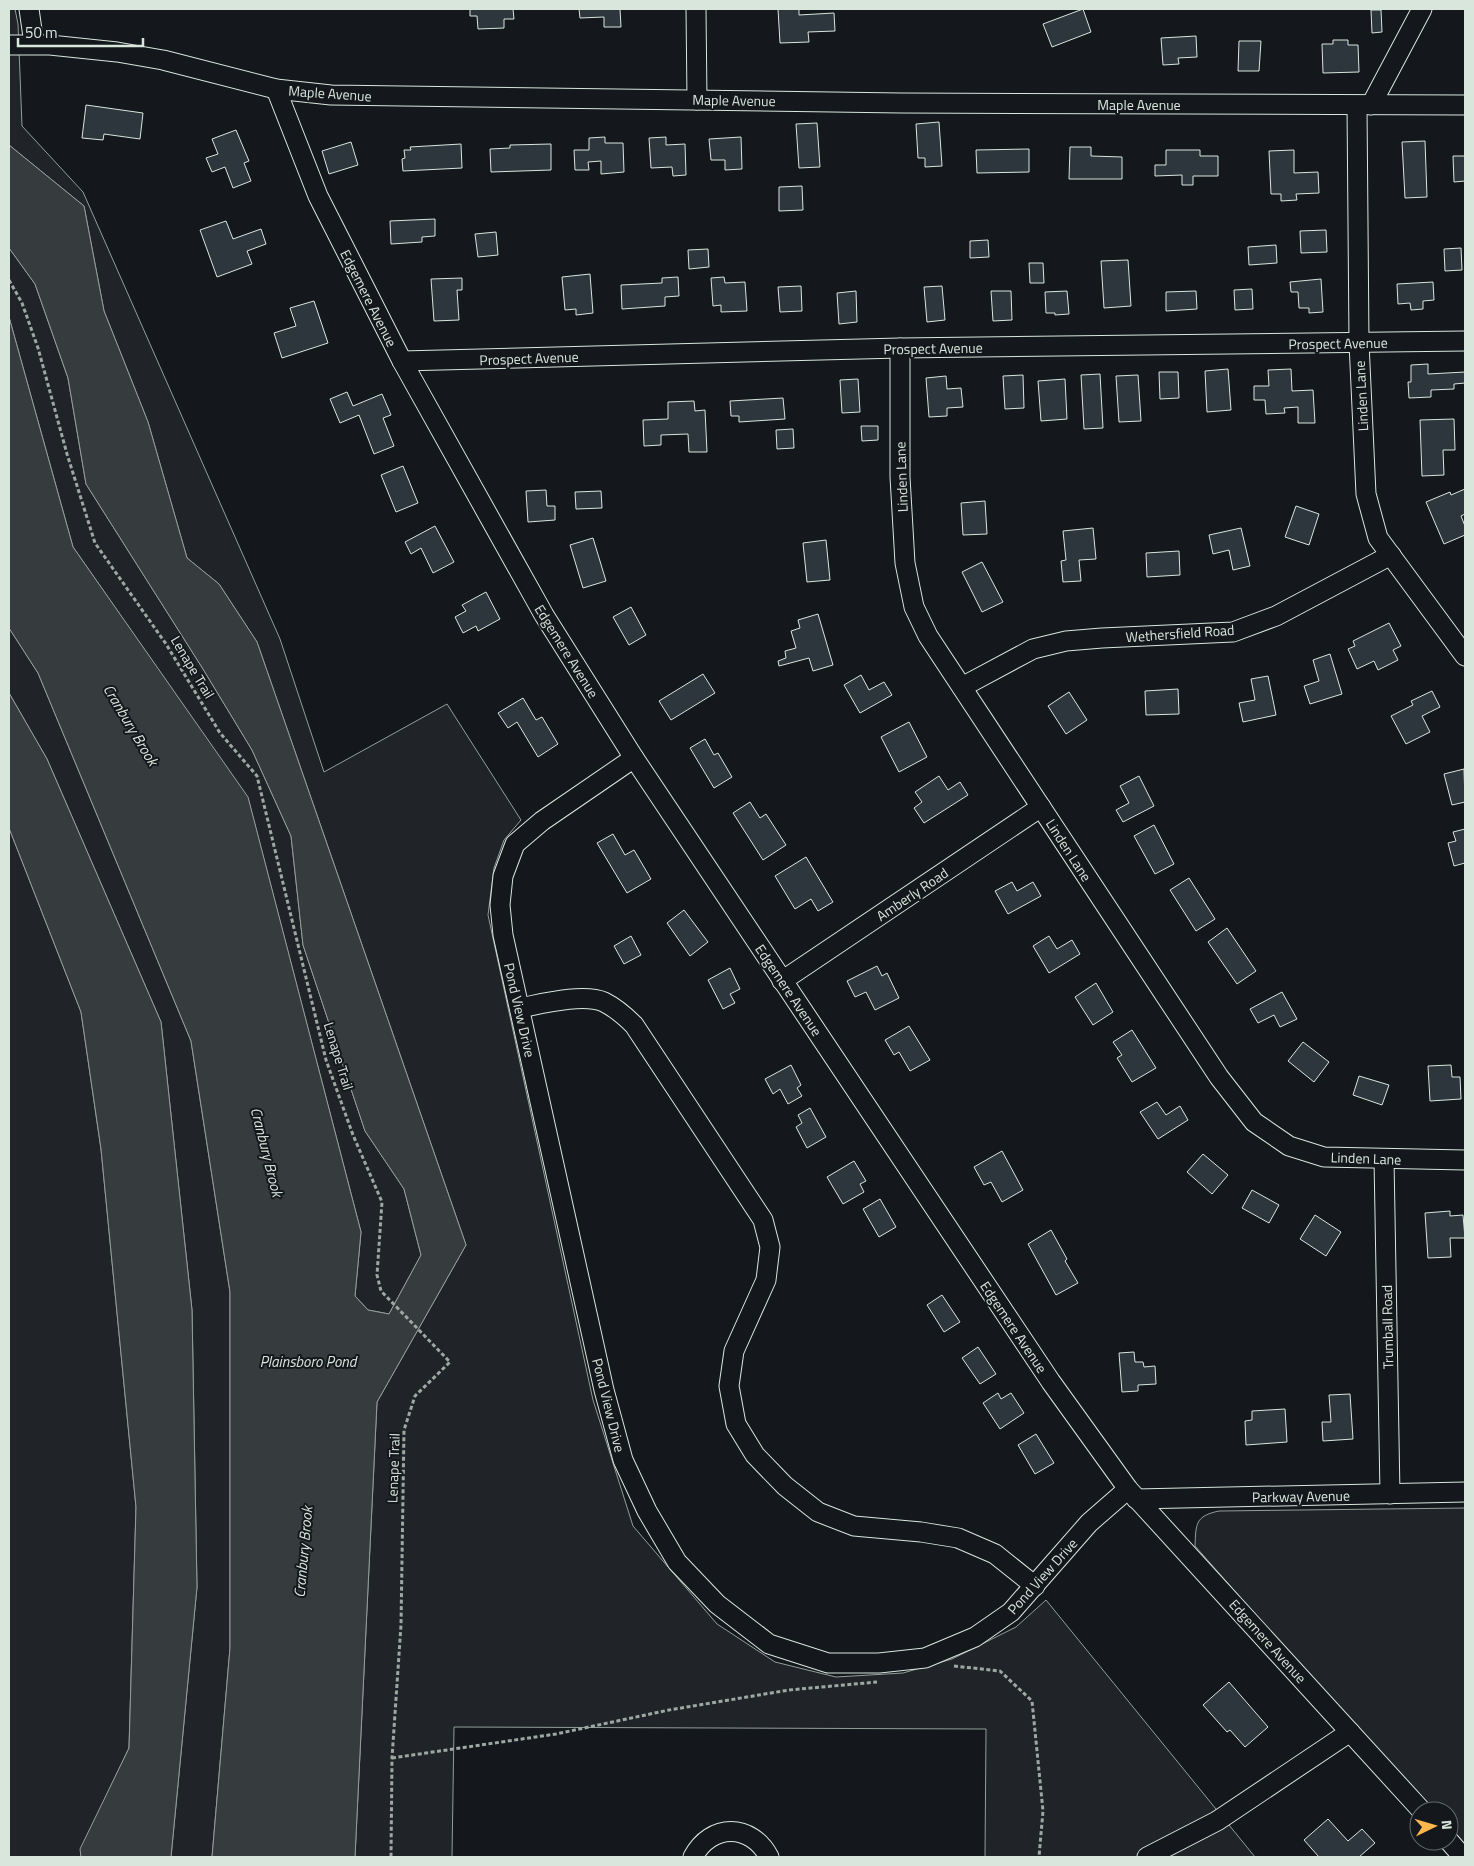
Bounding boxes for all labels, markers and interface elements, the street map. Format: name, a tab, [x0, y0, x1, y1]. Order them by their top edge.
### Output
scale bar	[18, 15, 142, 47]
text: 50 m	[25, 21, 58, 44]
street label: Maple Avenue	[288, 80, 372, 106]
street label: Maple Avenue	[692, 89, 776, 111]
street label: Maple Avenue	[1097, 94, 1181, 115]
street label: Edgemere Avenue	[335, 246, 403, 350]
street label: Prospect Avenue	[1288, 332, 1388, 354]
street label: Prospect Avenue	[883, 337, 983, 359]
street label: Prospect Avenue	[479, 346, 579, 370]
street label: Linden Lane	[1349, 360, 1373, 432]
street label: Linden Lane	[889, 441, 913, 513]
street label: Edgemere Avenue	[530, 600, 604, 702]
street label: Wethersfield Road	[1125, 619, 1235, 647]
street label: Lenape Trail	[166, 632, 220, 702]
water label: Cranbury Brook	[98, 680, 166, 772]
street label: Linden Lane	[1041, 815, 1097, 885]
street label: Amberly Road	[872, 862, 952, 926]
street label: Edgemere Avenue	[750, 940, 828, 1040]
street label: Pond View Drive	[499, 961, 541, 1059]
street label: Lenape Trail	[319, 1019, 359, 1093]
water label: Cranbury Brook	[245, 1105, 290, 1201]
street label: Linden Lane	[1330, 1146, 1402, 1170]
street label: Edgemere Avenue	[975, 1277, 1053, 1377]
street label: Trumball Road	[1376, 1285, 1398, 1369]
water label: Plainsboro Pond	[260, 1350, 358, 1373]
street label: Pond View Drive	[587, 1356, 631, 1454]
street label: Lenape Trail	[381, 1433, 405, 1503]
street label: Parkway Avenue	[1252, 1485, 1350, 1507]
water label: Cranbury Brook	[288, 1503, 319, 1599]
street label: Pond View Drive	[1002, 1533, 1082, 1619]
street label: Edgemere Avenue	[1224, 1594, 1312, 1688]
north arrow	[1409, 1801, 1459, 1851]
text: N	[1437, 1819, 1458, 1831]

